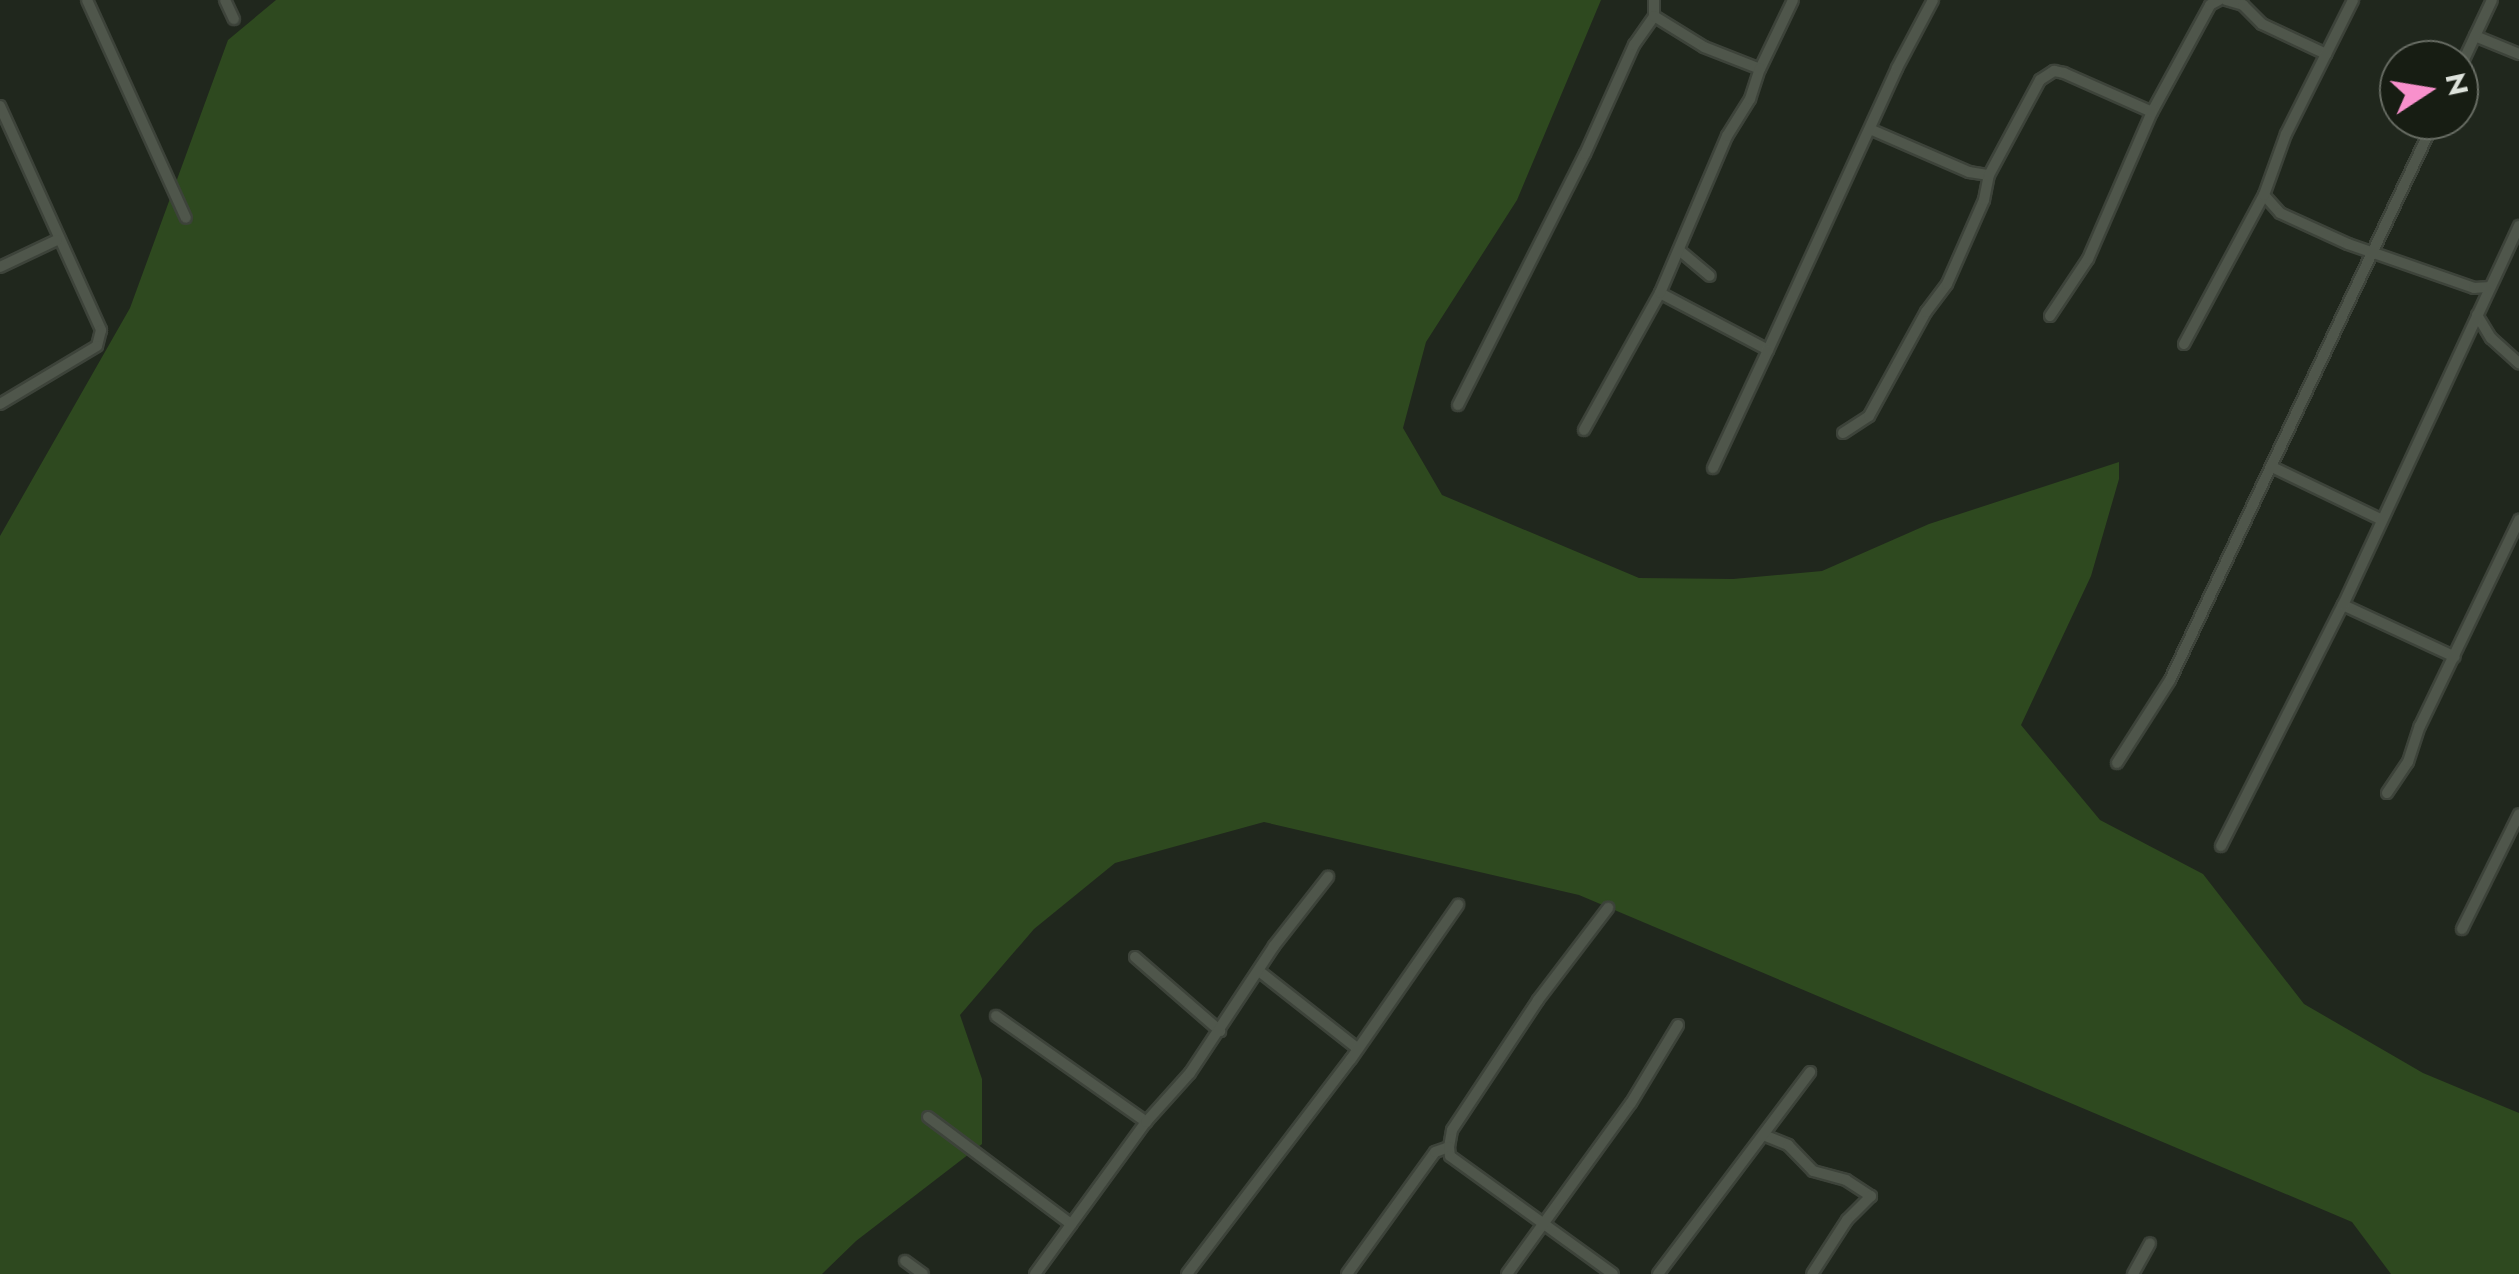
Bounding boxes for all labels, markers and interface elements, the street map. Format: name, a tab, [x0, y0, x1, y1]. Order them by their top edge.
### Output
north arrow	[2379, 40, 2479, 140]
text: N	[2435, 69, 2479, 99]

